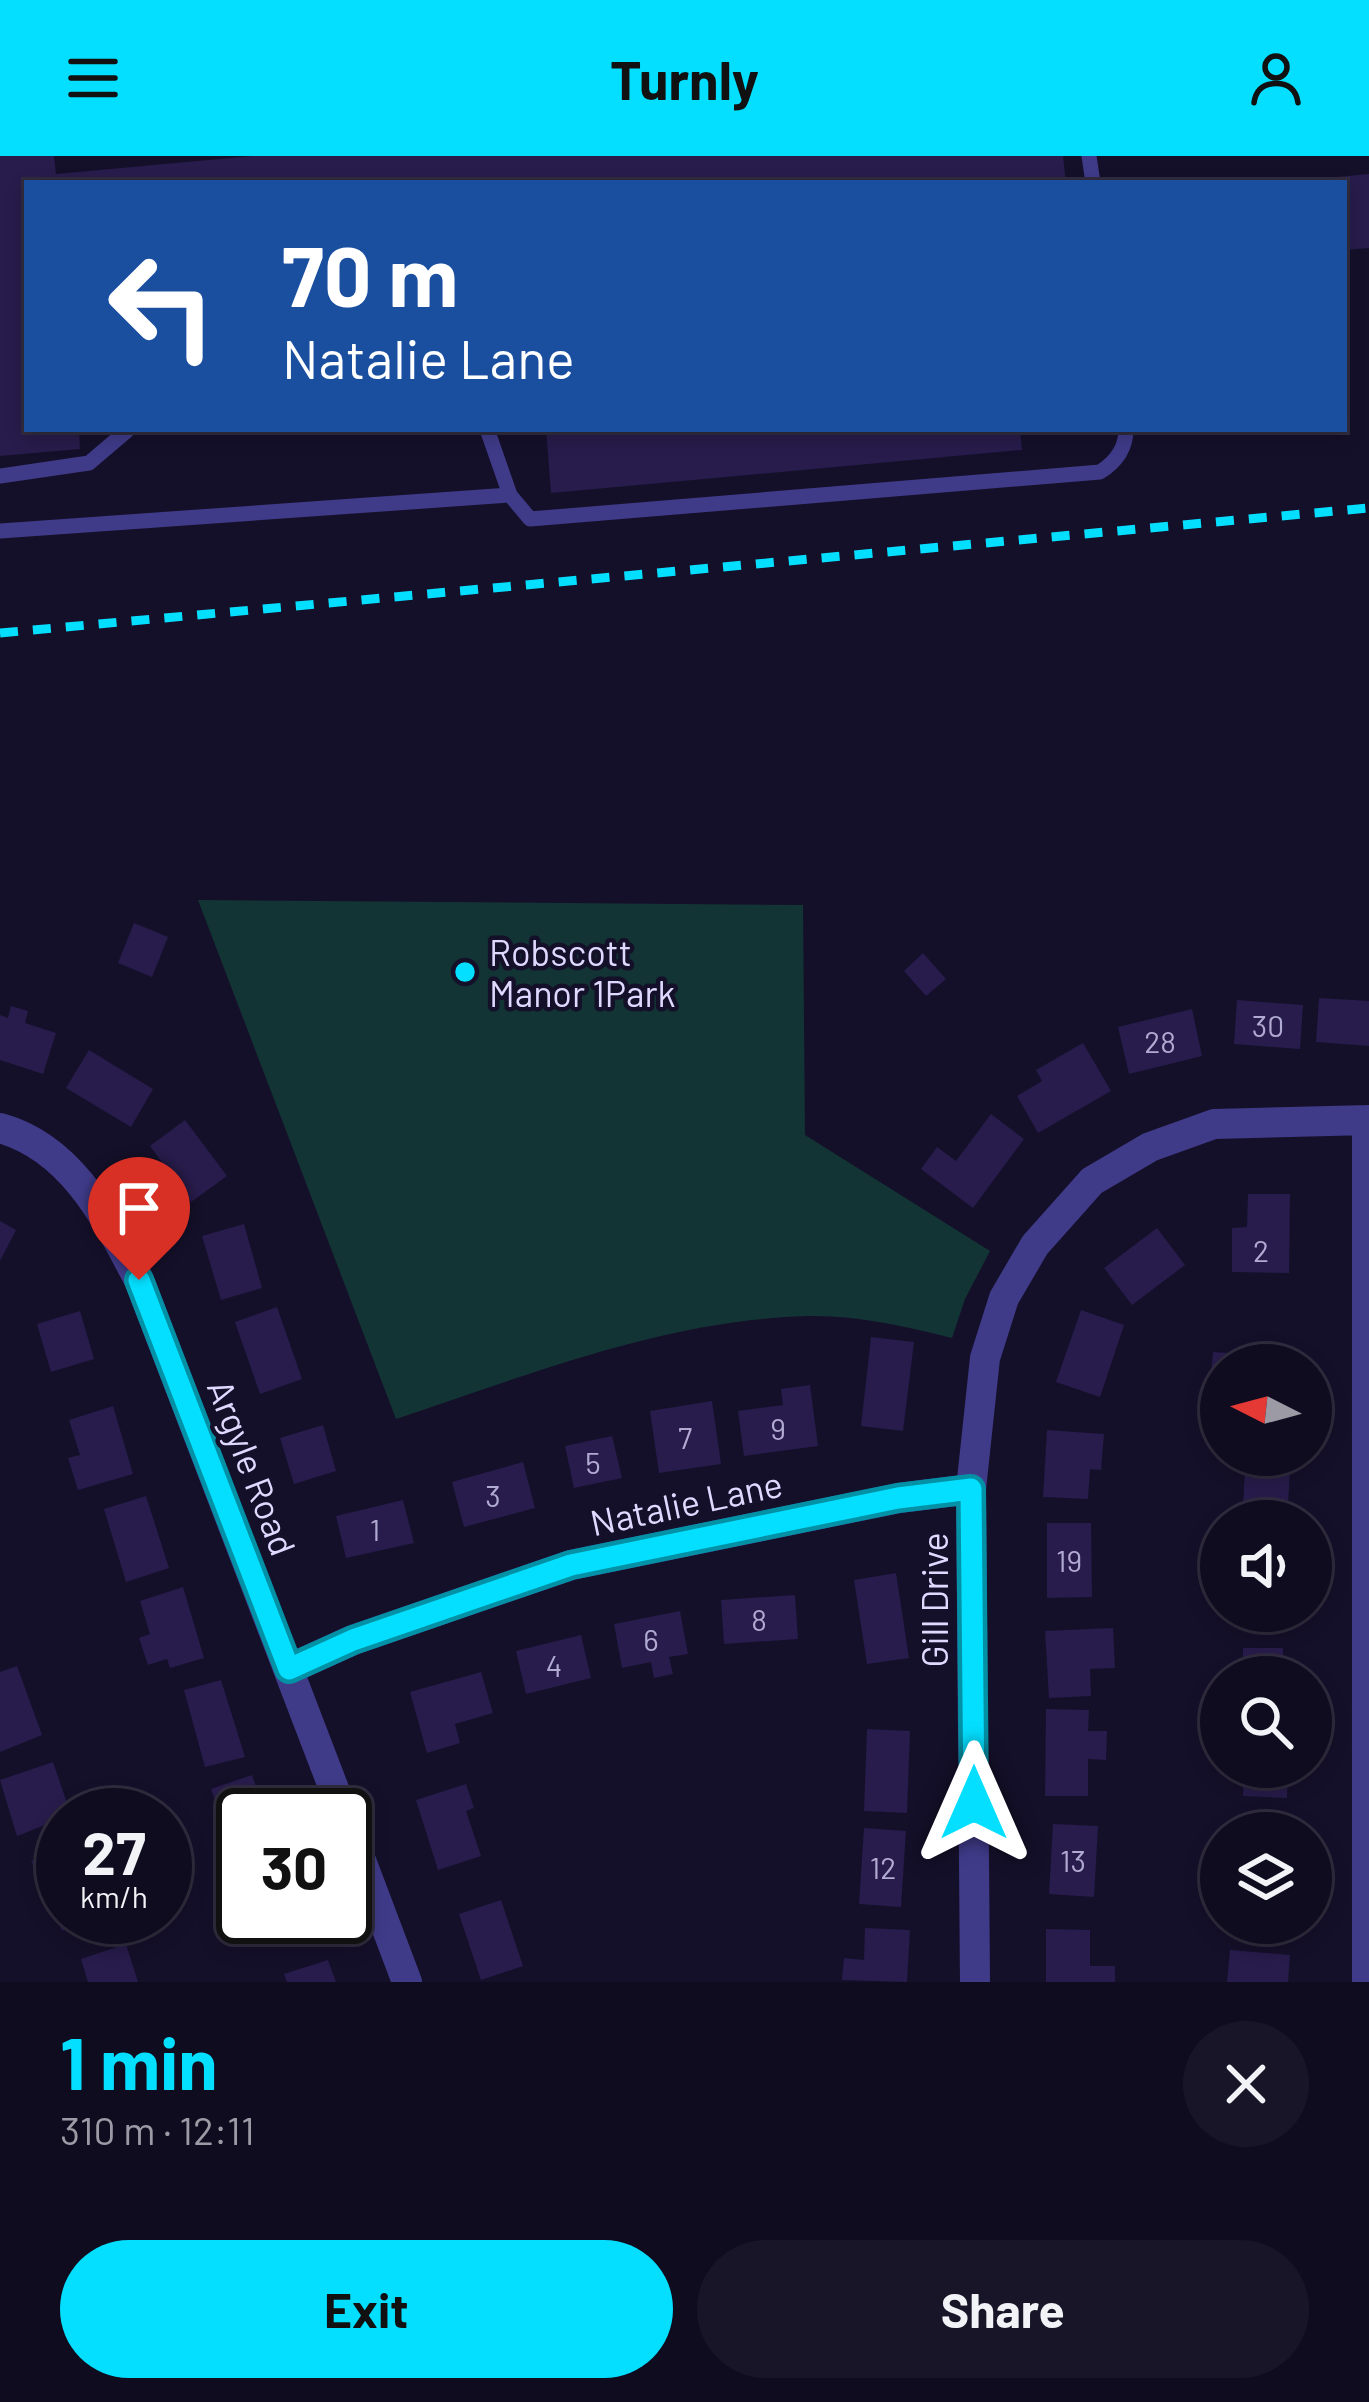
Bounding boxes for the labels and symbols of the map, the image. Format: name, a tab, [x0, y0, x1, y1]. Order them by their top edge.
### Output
place label: Robscott Manor 1Park	[489, 930, 676, 1014]
marker: Robscott Manor 1Park	[452, 959, 478, 985]
house number: 30	[1252, 1007, 1284, 1043]
house number: 28	[1144, 1023, 1176, 1059]
pin	[88, 1157, 190, 1280]
house number: 2	[1253, 1232, 1269, 1268]
north arrow	[1200, 1344, 1332, 1476]
street label: Argyle Road	[200, 1373, 306, 1561]
house number: 9	[770, 1410, 786, 1446]
house number: 7	[678, 1419, 692, 1455]
house number: 5	[585, 1444, 601, 1480]
street label: Natalie Lane	[586, 1461, 786, 1543]
house number: 3	[485, 1477, 501, 1513]
house number: 1	[370, 1511, 380, 1547]
street label: Gill Drive	[912, 1532, 955, 1668]
house number: 19	[1056, 1542, 1082, 1578]
house number: 8	[751, 1601, 767, 1637]
house number: 6	[643, 1621, 659, 1657]
house number: 4	[546, 1647, 562, 1683]
position arrow	[911, 1740, 1037, 1866]
speed limit sign: 30	[216, 1788, 372, 1944]
house number: 13	[1060, 1842, 1086, 1878]
house number: 12	[870, 1849, 896, 1885]

